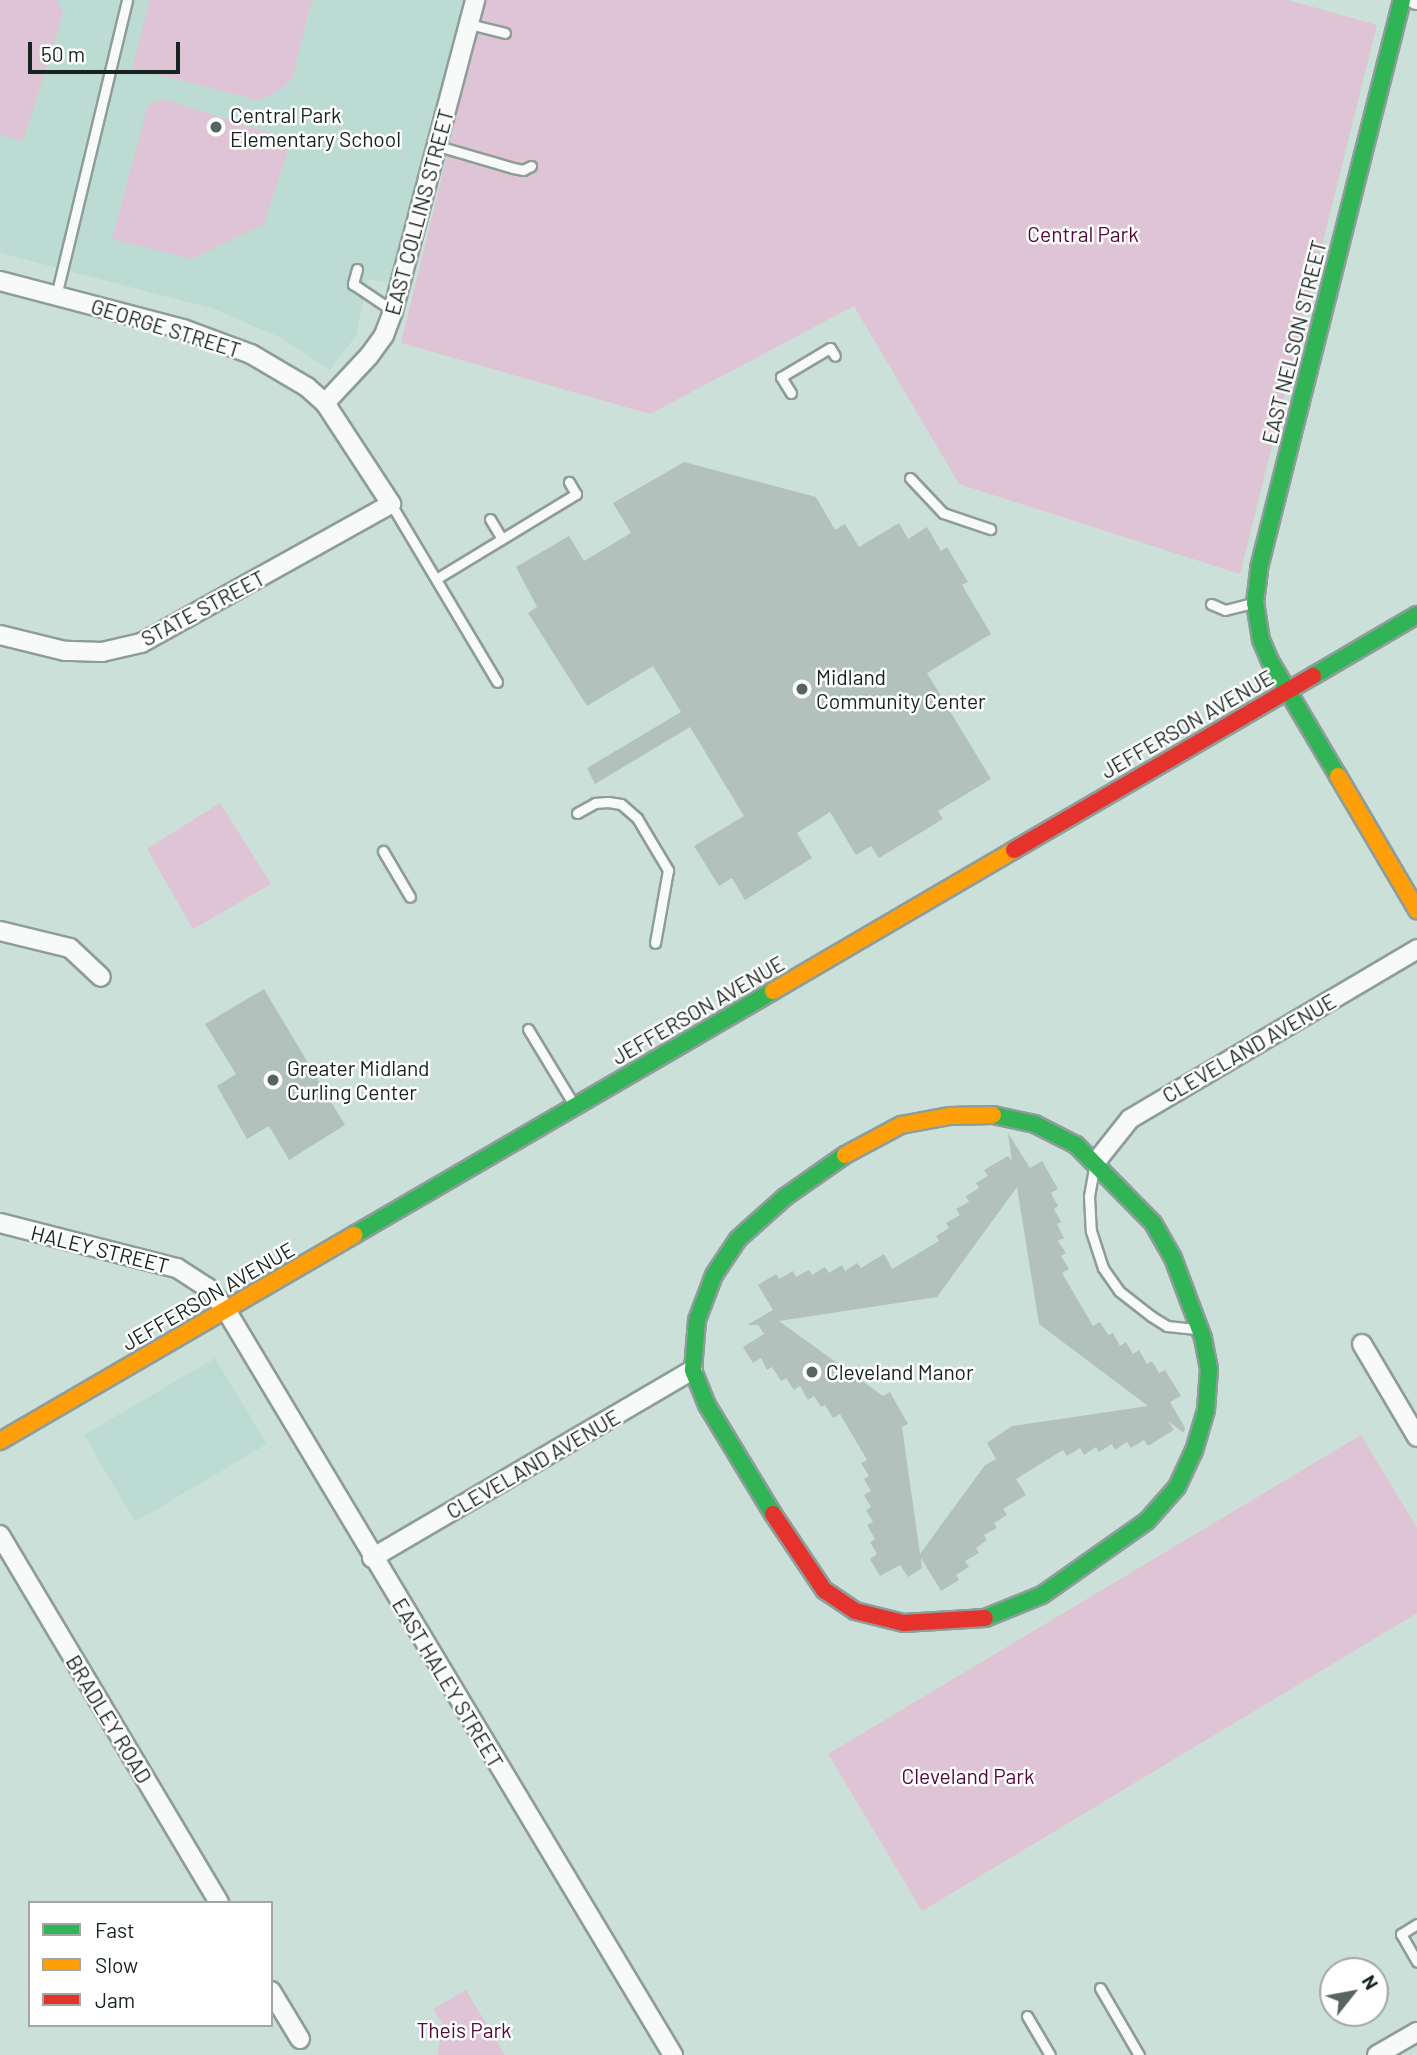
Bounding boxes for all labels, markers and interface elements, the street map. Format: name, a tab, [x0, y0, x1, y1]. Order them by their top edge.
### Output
scale bar	[32, 28, 184, 72]
text: 50 m	[41, 41, 85, 66]
place label: Central Park Elementary School	[230, 102, 401, 152]
street label: EAST COLLINS STREET	[379, 106, 459, 318]
marker: Central Park Elementary School	[208, 119, 224, 135]
park label: Central Park	[1027, 221, 1139, 247]
street label: EAST NELSON STREET	[1257, 238, 1331, 446]
street label: GEORGE STREET	[88, 293, 244, 363]
street label: STATE STREET	[137, 565, 269, 651]
place label: Midland Community Center	[816, 664, 986, 714]
street label: JEFFERSON AVENUE	[1096, 664, 1278, 784]
marker: Midland Community Center	[794, 681, 810, 697]
street label: JEFFERSON AVENUE	[607, 950, 789, 1070]
street label: CLEVELAND AVENUE	[1158, 988, 1340, 1108]
place label: Greater Midland Curling Center	[287, 1055, 430, 1105]
marker: Greater Midland Curling Center	[265, 1072, 281, 1088]
street label: HALEY STREET	[28, 1220, 172, 1278]
street label: JEFFERSON AVENUE	[117, 1236, 299, 1356]
place label: Cleveland Manor	[826, 1359, 974, 1385]
marker: Cleveland Manor	[804, 1364, 820, 1380]
street label: CLEVELAND AVENUE	[442, 1404, 624, 1524]
street label: EAST HALEY STREET	[387, 1593, 509, 1773]
street label: BRADLEY ROAD	[61, 1650, 157, 1788]
park label: Cleveland Park	[902, 1763, 1034, 1789]
legend	[28, 1901, 273, 2027]
text: Fast	[95, 1917, 135, 1942]
text: Slow	[95, 1952, 138, 1977]
north arrow	[1319, 1957, 1389, 2027]
text: N	[1358, 1971, 1384, 1993]
text: Jam	[95, 1987, 135, 2012]
park label: Theis Park	[416, 2017, 512, 2043]

